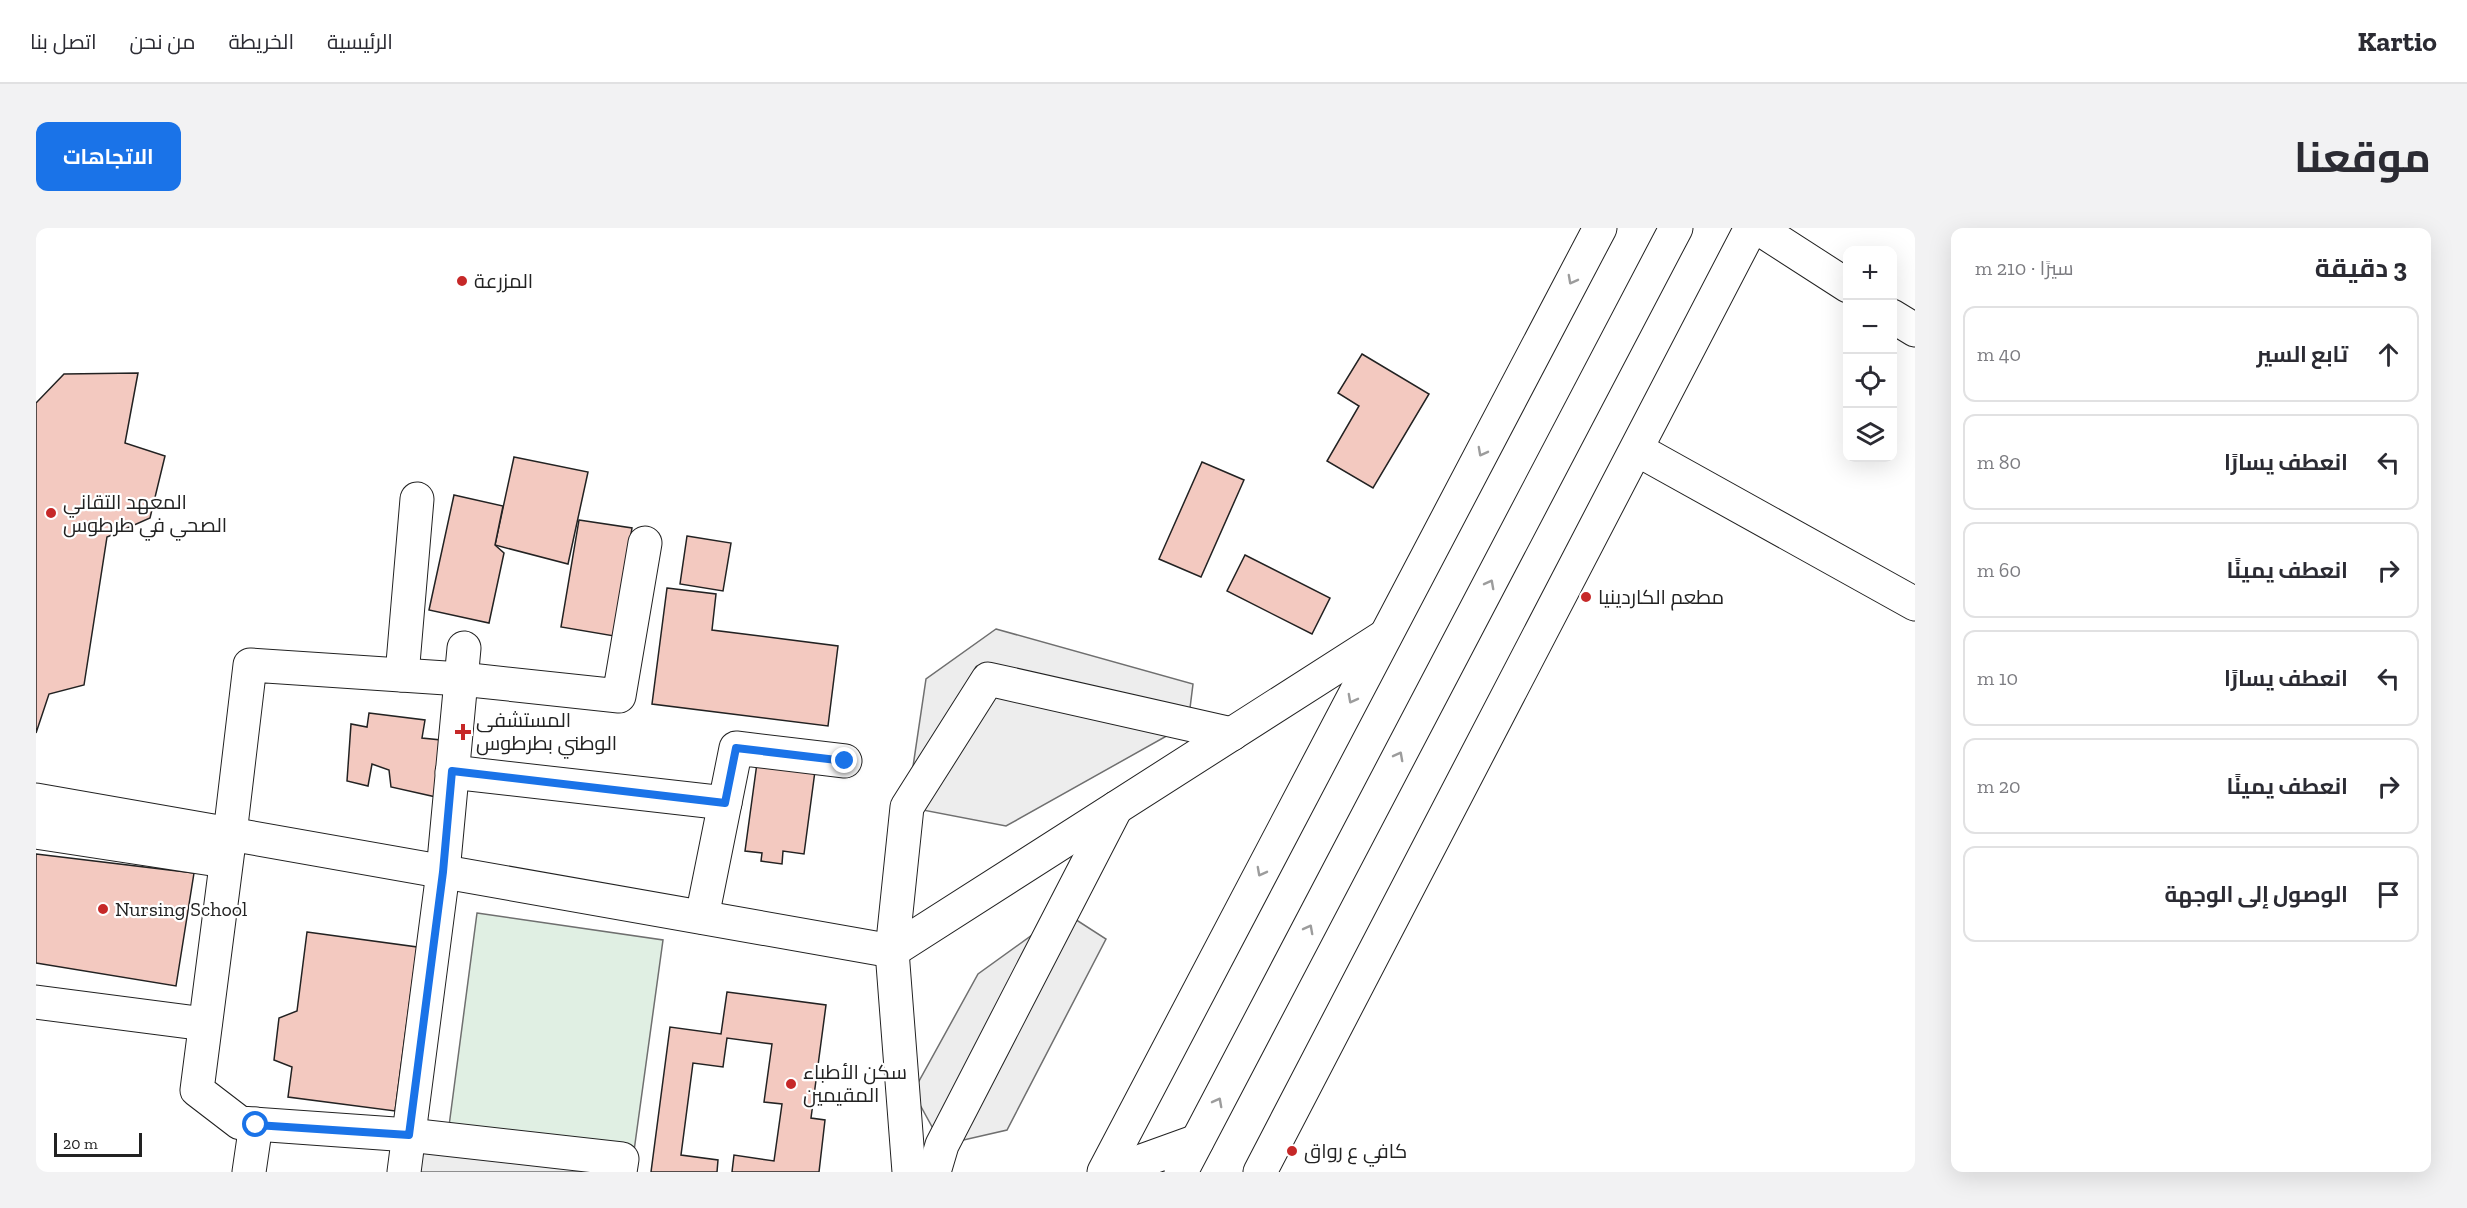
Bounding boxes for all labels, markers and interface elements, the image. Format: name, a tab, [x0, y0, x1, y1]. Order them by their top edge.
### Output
text: Kartio	[2357, 25, 2437, 58]
text: اتصل بنا	[30, 29, 97, 54]
text: من نحن	[130, 29, 195, 54]
text: الخريطة	[228, 29, 294, 54]
text: الرئيسية	[327, 29, 393, 54]
button: الاتجاهات	[36, 122, 181, 191]
text: موقعنا	[2294, 132, 2431, 183]
map controls	[1843, 246, 1897, 462]
button: +	[1843, 246, 1897, 300]
text: 3 دقيقة	[2315, 252, 2407, 284]
text: سيرًا · 210 m	[1975, 256, 2074, 280]
place label: المزرعة	[474, 269, 533, 293]
one-way arrow	[1568, 273, 1579, 284]
marker: المزرعة	[455, 274, 469, 288]
button: −	[1843, 300, 1897, 354]
icon: ahead	[2372, 338, 2405, 371]
text: تابع السير	[2256, 341, 2348, 368]
text: 40 m	[1977, 342, 2021, 366]
button: locate	[1843, 354, 1897, 408]
button: layers	[1843, 408, 1897, 462]
one-way arrow	[1477, 446, 1489, 457]
icon: left	[2372, 446, 2405, 479]
text: انعطف يسارًا	[2224, 449, 2348, 476]
text: 80 m	[1977, 450, 2021, 474]
place label: المعهد التقاني الصحي في طرطوس	[63, 490, 227, 541]
marker: المعهد التقاني الصحي في طرطوس	[44, 506, 58, 520]
icon: right	[2372, 554, 2405, 587]
text: انعطف يمينًا	[2227, 557, 2348, 584]
text: 60 m	[1977, 558, 2021, 582]
one-way arrow	[1482, 579, 1494, 590]
place label: مطعم الكاردينيا	[1598, 585, 1724, 611]
marker: مطعم الكاردينيا	[1579, 590, 1593, 604]
icon: left	[2372, 662, 2405, 695]
text: انعطف يسارًا	[2224, 665, 2348, 692]
text: 10 m	[1977, 666, 2018, 690]
one-way arrow	[1348, 693, 1359, 704]
place label: المستشفى الوطني بطرطوس	[476, 708, 617, 759]
marker: المستشفى الوطني بطرطوس	[454, 723, 472, 741]
route end	[831, 747, 857, 773]
one-way arrow	[1392, 752, 1403, 763]
icon: right	[2372, 770, 2405, 803]
text: انعطف يمينًا	[2227, 773, 2348, 800]
text: 20 m	[1977, 774, 2021, 798]
one-way arrow	[1257, 866, 1268, 876]
icon: arrive	[2372, 878, 2405, 911]
text: الوصول إلى الوجهة	[2164, 881, 2348, 908]
place label: Nursing School	[115, 897, 247, 921]
marker: Nursing School	[96, 902, 110, 916]
one-way arrow	[1301, 924, 1313, 935]
place label: سكن الأطباء المقيمين	[803, 1060, 907, 1108]
marker: سكن الأطباء المقيمين	[784, 1077, 798, 1091]
one-way arrow	[1211, 1097, 1222, 1108]
route start	[242, 1111, 268, 1137]
scale bar	[54, 1130, 142, 1158]
text: 20 m	[63, 1134, 98, 1153]
place label: كافي ع رواق	[1304, 1139, 1407, 1167]
marker: كافي ع رواق	[1285, 1144, 1299, 1158]

